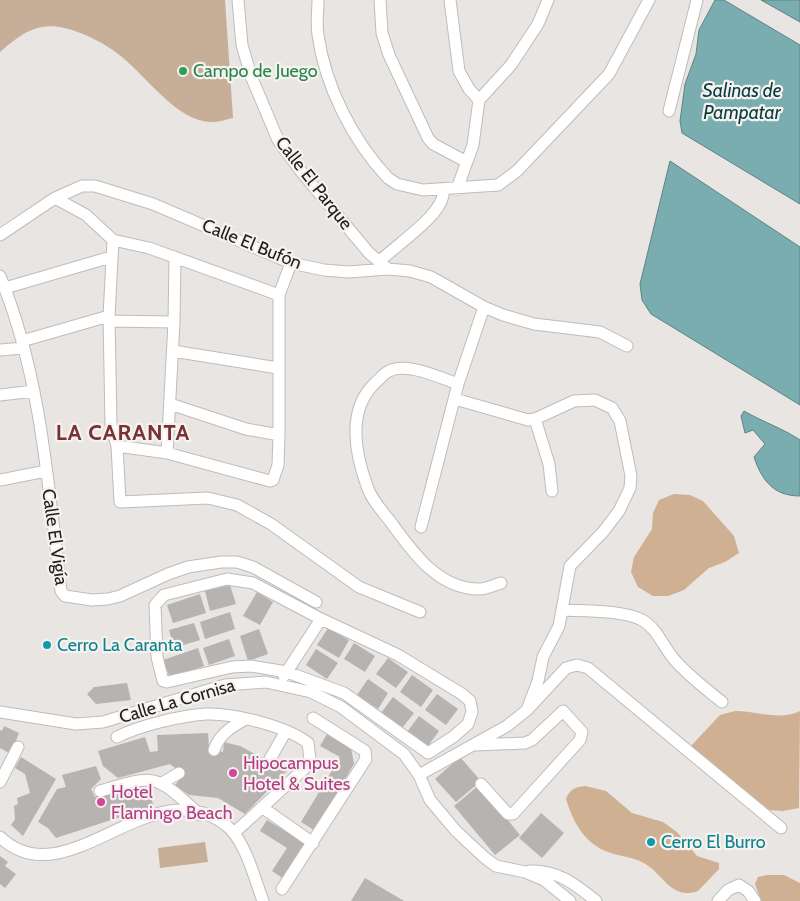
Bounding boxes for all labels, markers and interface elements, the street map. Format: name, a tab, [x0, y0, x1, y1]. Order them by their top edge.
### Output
place label: Campo de Juego	[193, 60, 318, 82]
marker: Campo de Juego	[177, 65, 189, 77]
water label: Salinas de Pampatar	[703, 79, 782, 124]
street label: Calle El Parque	[271, 132, 357, 234]
street label: Calle El Bufón	[199, 214, 305, 274]
district label: LA CARANTA	[56, 419, 190, 446]
street label: Calle El Vigía	[37, 487, 73, 587]
place label: Cerro La Caranta	[57, 634, 183, 656]
marker: Cerro La Caranta	[41, 639, 53, 651]
street label: Calle La Cornisa	[117, 674, 238, 728]
place label: Hipocampus Hotel & Suites	[243, 752, 350, 795]
marker: Hipocampus Hotel & Suites	[227, 767, 239, 779]
place label: Hotel Flamingo Beach	[111, 781, 232, 824]
marker: Hotel Flamingo Beach	[95, 796, 107, 808]
place label: Cerro El Burro	[661, 831, 766, 853]
marker: Cerro El Burro	[645, 836, 657, 848]

